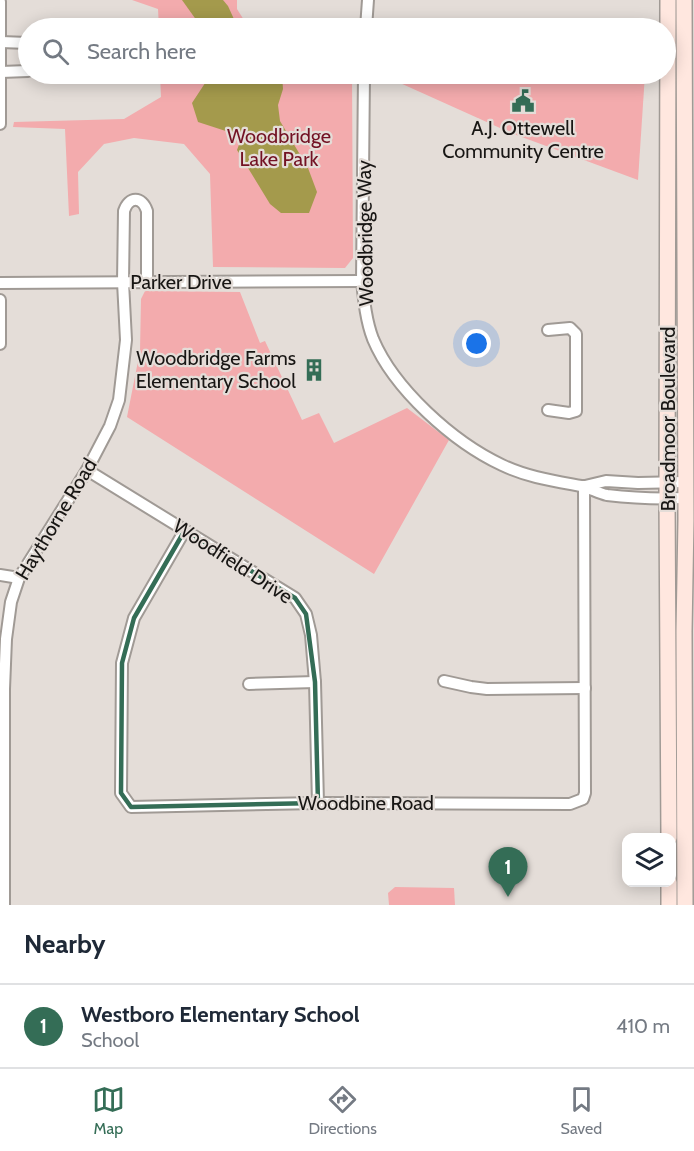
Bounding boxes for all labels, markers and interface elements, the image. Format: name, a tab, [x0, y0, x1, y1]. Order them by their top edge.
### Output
search box	[18, 18, 676, 84]
icon: search	[39, 35, 72, 68]
text: Search here	[87, 38, 196, 65]
public building icon: A.J. Ottewell Community Centre	[510, 88, 536, 114]
place label: A.J. Ottewell Community Centre	[442, 116, 604, 163]
park label: Woodbridge Lake Park	[227, 124, 331, 171]
street label: Woodbridge Way	[352, 160, 378, 306]
street label: Parker Drive	[130, 270, 232, 294]
street label: Broadmoor Boulevard	[656, 327, 680, 511]
your location	[462, 329, 491, 358]
place label: Woodbridge Farms Elementary School	[136, 346, 296, 393]
building icon: Woodbridge Farms Elementary School	[301, 357, 327, 383]
street label: Haythorne Road	[10, 454, 102, 584]
street label: Woodfield Drive	[169, 514, 297, 608]
street label: Woodbine Road	[298, 791, 434, 815]
map controls	[622, 833, 676, 887]
button: layers	[622, 833, 676, 887]
pin: 1	[488, 848, 528, 897]
text: Nearby	[24, 928, 105, 960]
text: Westboro Elementary School	[81, 1001, 359, 1028]
text: 1	[40, 1014, 47, 1038]
text: 410 m	[616, 1014, 670, 1038]
text: School	[81, 1028, 139, 1052]
tab: Map	[92, 1083, 125, 1138]
tab: Directions	[309, 1083, 377, 1138]
tab: Saved	[561, 1083, 602, 1138]

